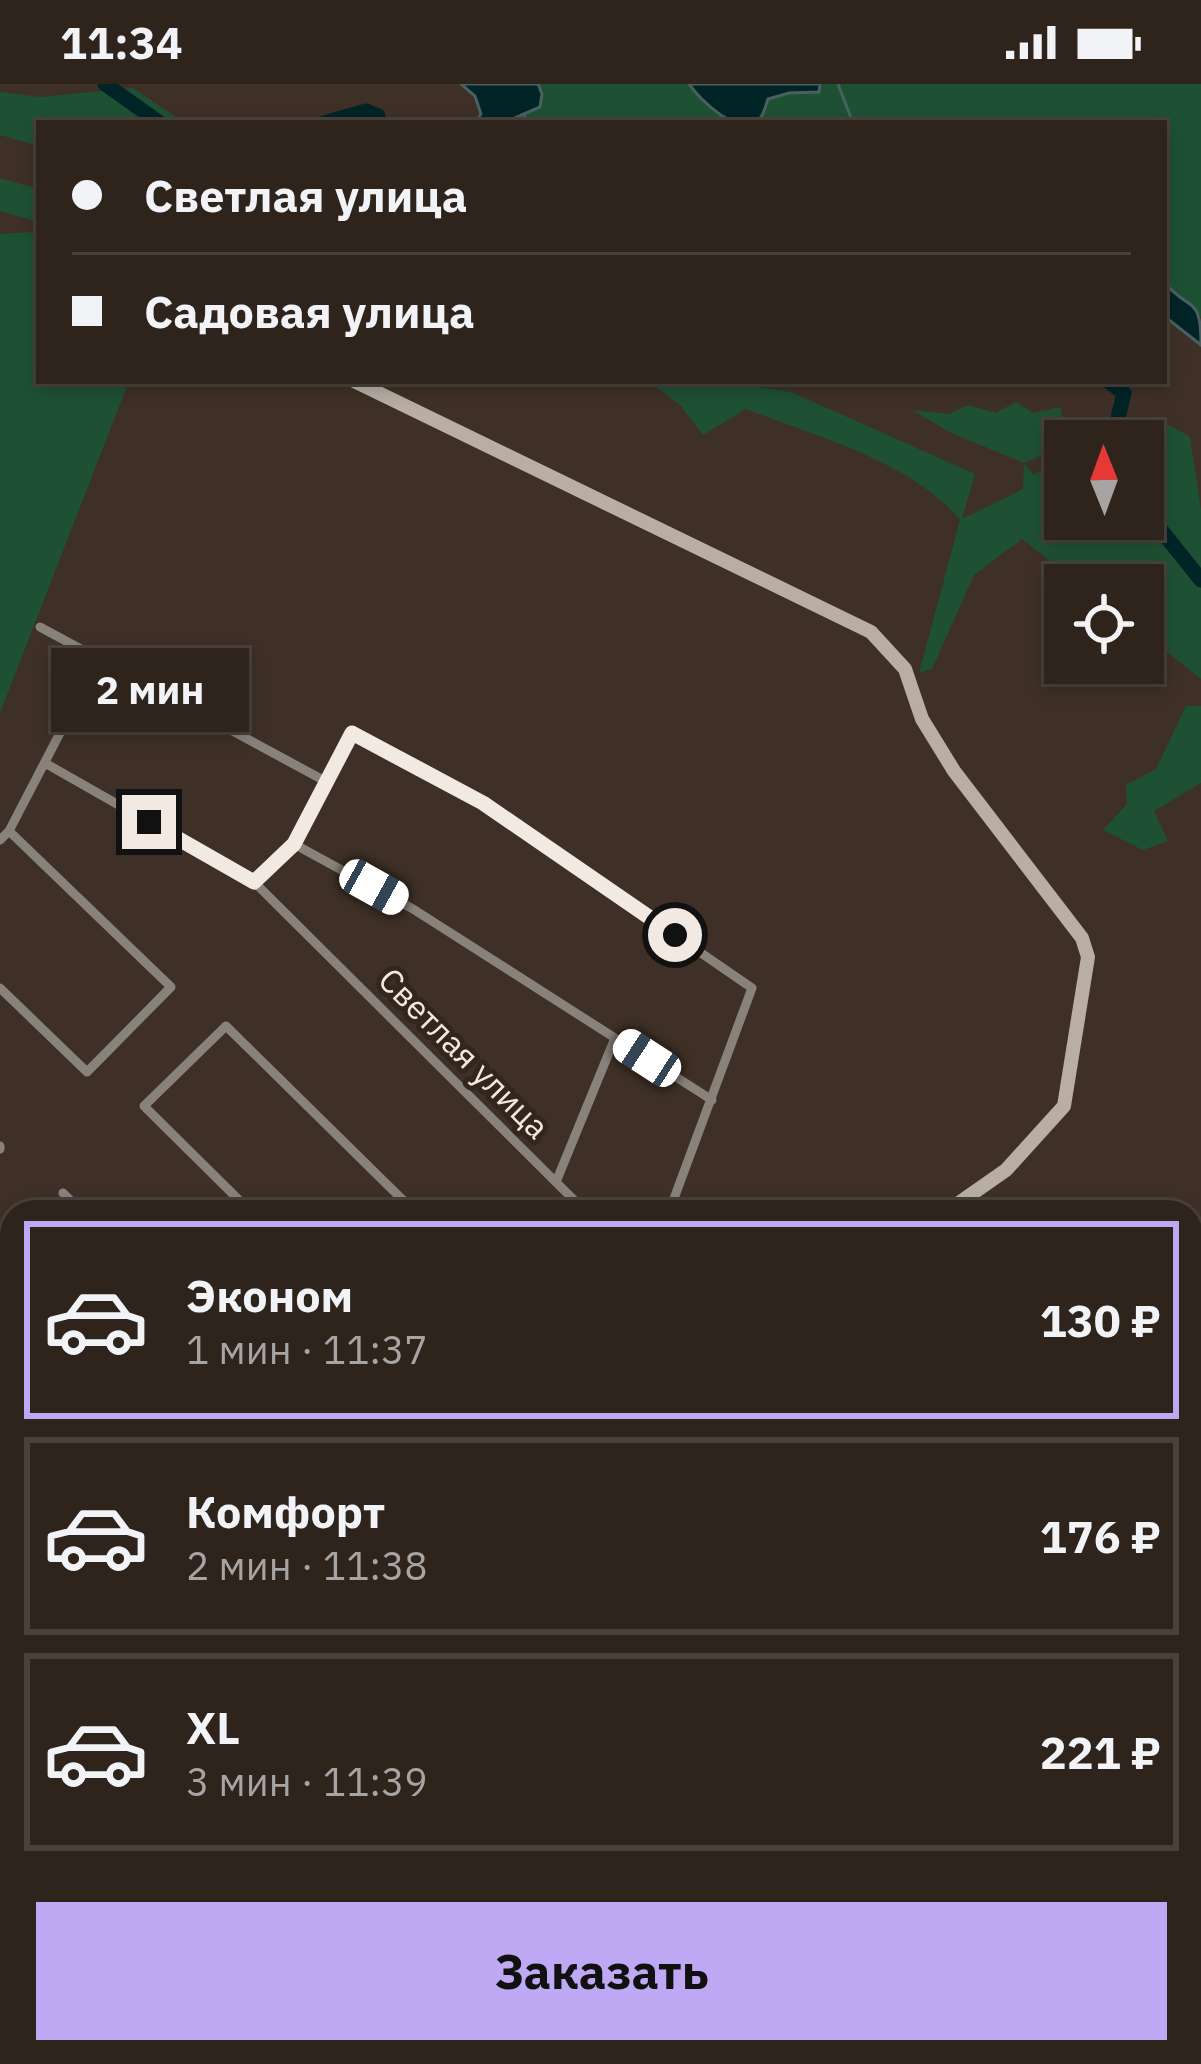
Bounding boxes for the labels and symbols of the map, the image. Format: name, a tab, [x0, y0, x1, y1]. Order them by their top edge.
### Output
north arrow	[1044, 420, 1164, 540]
callout: 2 мин	[50, 648, 248, 732]
route end	[122, 795, 176, 849]
car	[334, 854, 414, 920]
route start	[648, 908, 702, 962]
street label: Светлая улица	[370, 958, 559, 1147]
car	[607, 1023, 687, 1093]

